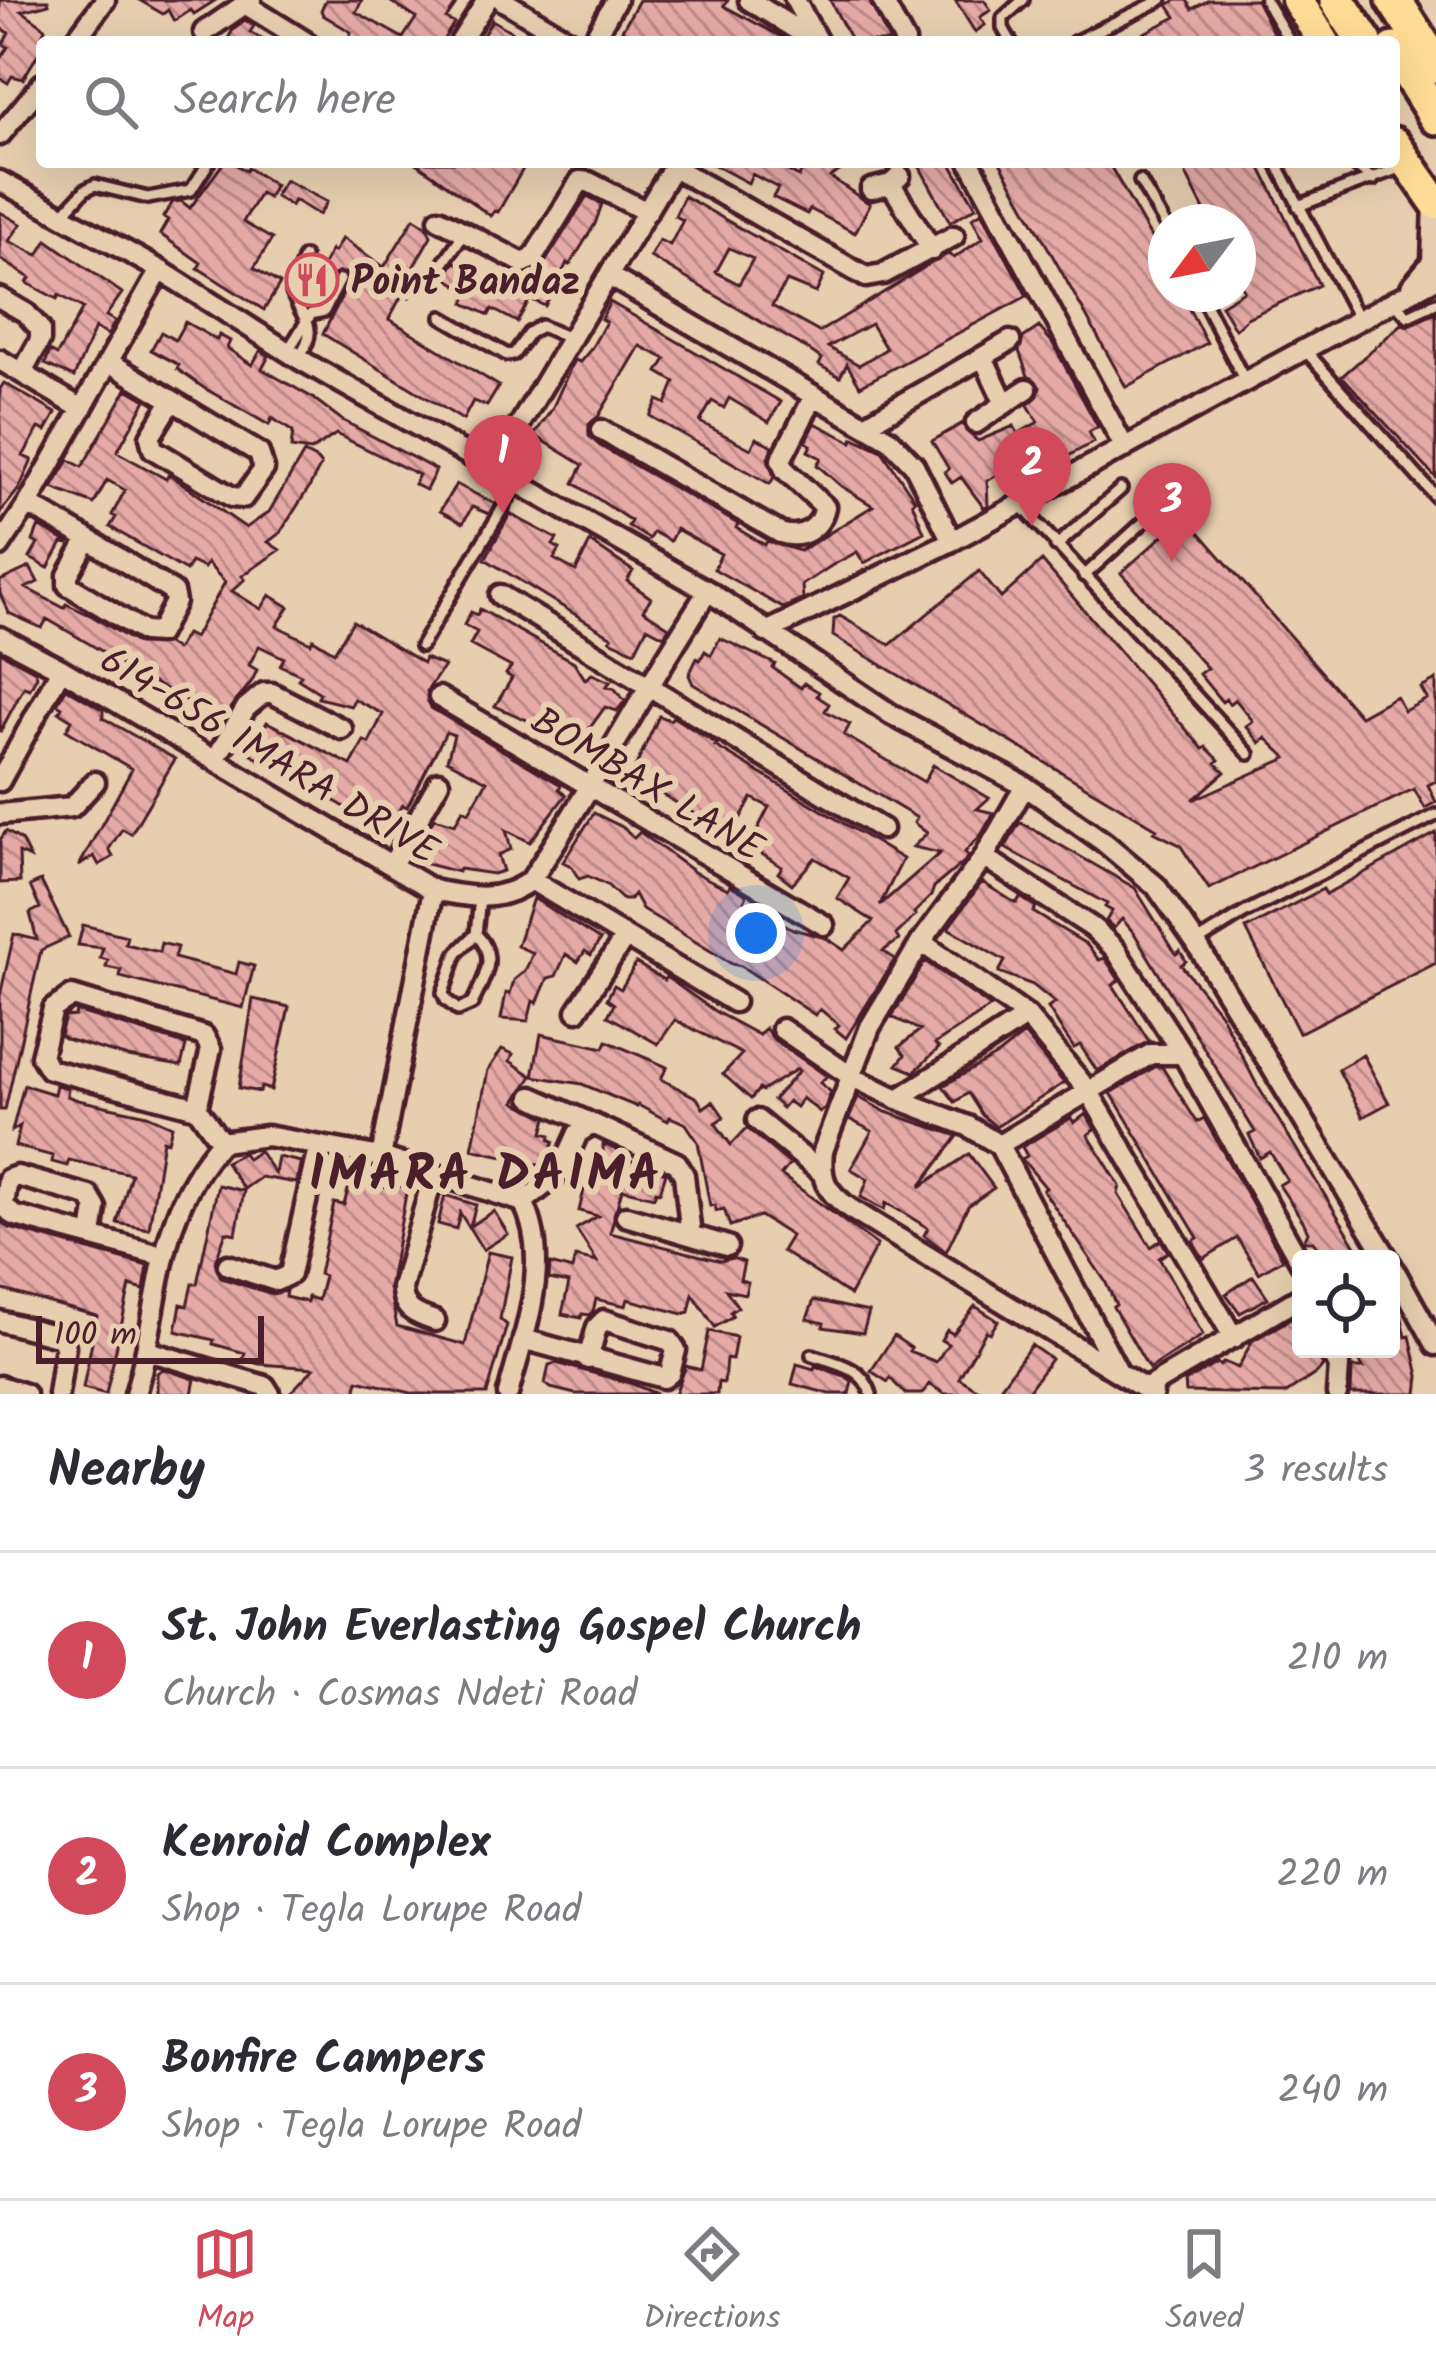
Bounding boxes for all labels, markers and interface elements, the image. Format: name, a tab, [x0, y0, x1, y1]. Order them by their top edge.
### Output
search box	[36, 36, 1400, 168]
text: Search here	[174, 66, 396, 138]
icon: search	[78, 69, 144, 135]
north arrow	[1148, 204, 1256, 312]
restaurant icon: Point Bandaz	[284, 252, 340, 308]
place label: Point Bandaz	[351, 253, 580, 315]
pin: 1	[464, 415, 542, 514]
pin: 2	[993, 427, 1071, 526]
pin: 3	[1133, 463, 1211, 562]
street label: 614-656 IMARA DRIVE	[87, 632, 450, 884]
street label: BOMBAX LANE	[518, 692, 775, 881]
your location	[726, 903, 786, 963]
district label: IMARA DAIMA	[309, 1136, 663, 1217]
map controls	[1292, 1250, 1400, 1358]
button: locate	[1292, 1250, 1400, 1358]
scale bar	[36, 1310, 264, 1363]
text: 100 m	[54, 1310, 137, 1363]
text: Nearby	[48, 1432, 205, 1513]
text: 3 results	[1243, 1441, 1388, 1503]
text: St. John Everlasting Gospel Church	[162, 1593, 861, 1665]
text: 1	[81, 1629, 93, 1691]
text: 210 m	[1287, 1629, 1388, 1691]
text: Church · Cosmas Ndeti Road	[162, 1665, 638, 1727]
text: Kenroid Complex	[162, 1809, 491, 1881]
text: 2	[76, 1845, 98, 1907]
text: 220 m	[1276, 1845, 1388, 1907]
text: Shop · Tegla Lorupe Road	[162, 1881, 582, 1943]
text: Bonfire Campers	[162, 2025, 485, 2097]
text: 3	[76, 2061, 98, 2123]
text: 240 m	[1278, 2061, 1388, 2123]
text: Shop · Tegla Lorupe Road	[162, 2097, 582, 2159]
tab: Map	[192, 2221, 258, 2346]
tab: Directions	[643, 2221, 780, 2346]
tab: Saved	[1165, 2221, 1244, 2346]

